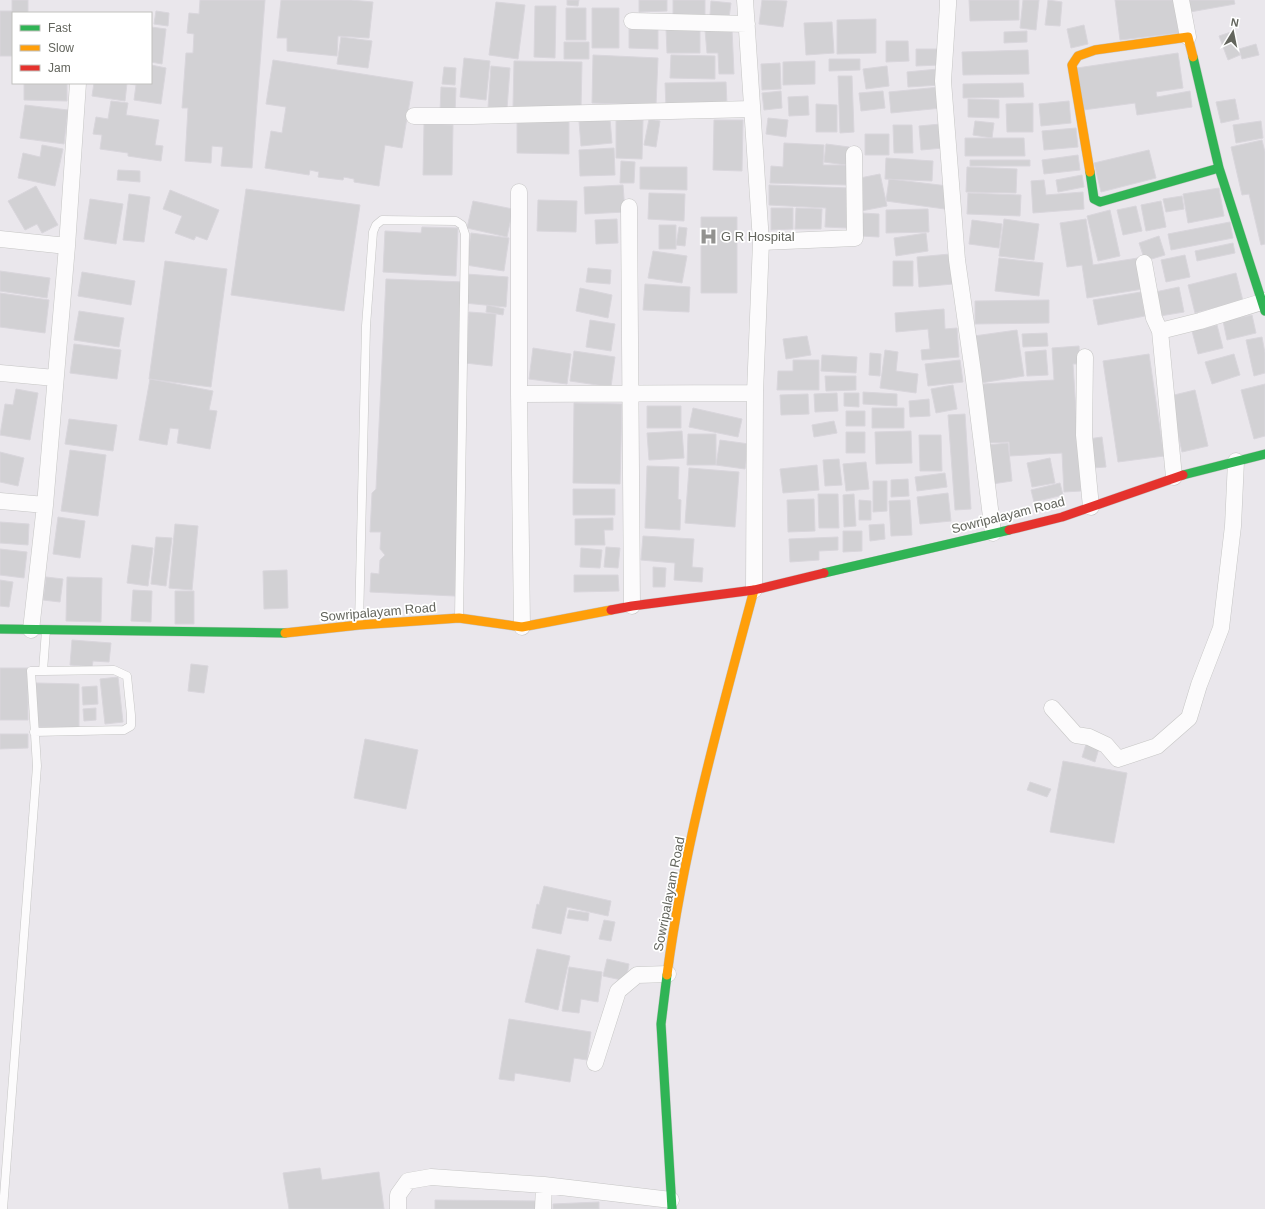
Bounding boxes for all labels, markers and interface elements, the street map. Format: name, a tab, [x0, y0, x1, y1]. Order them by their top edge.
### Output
legend	[12, 12, 152, 84]
north arrow	[1213, 12, 1253, 52]
text: N	[1230, 16, 1240, 29]
text: Fast	[48, 21, 72, 35]
text: Slow	[48, 41, 74, 55]
text: Jam	[48, 61, 71, 75]
hospital icon: G R Hospital	[698, 226, 718, 246]
place label: G R Hospital	[721, 229, 795, 244]
street label: Sowripalayam Road	[950, 494, 1066, 536]
street label: Sowripalayam Road	[319, 599, 437, 625]
street label: Sowripalayam Road	[651, 835, 687, 953]

